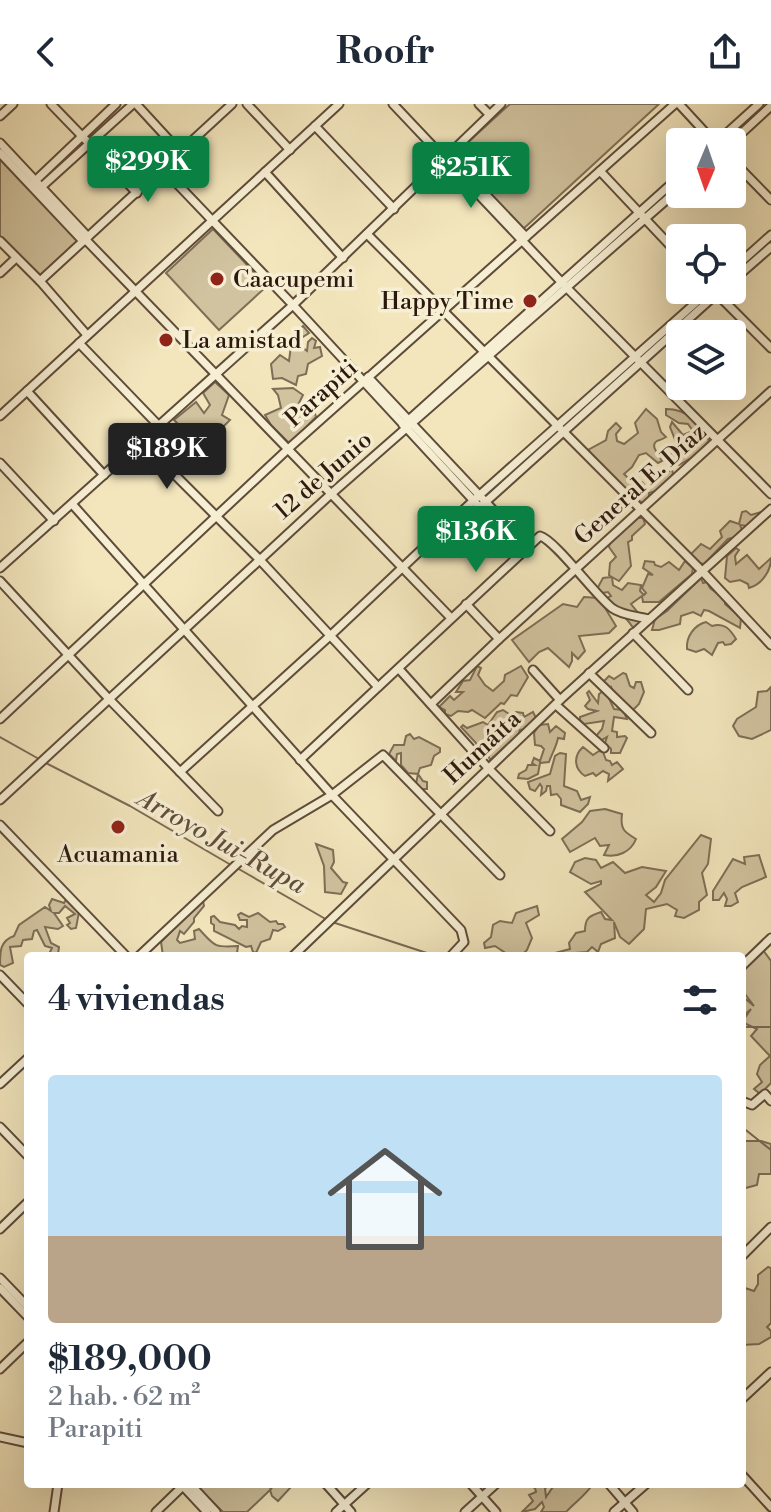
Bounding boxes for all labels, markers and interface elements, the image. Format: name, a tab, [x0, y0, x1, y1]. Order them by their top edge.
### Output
icon: back	[24, 30, 68, 74]
text: Roofr	[336, 30, 435, 75]
icon: share	[703, 30, 747, 74]
north arrow	[666, 128, 746, 208]
map controls	[666, 128, 746, 400]
pin: $299K	[92, 136, 204, 204]
pin: $251K	[415, 142, 527, 210]
text: $299K	[105, 146, 191, 178]
text: $251K	[430, 152, 512, 184]
button: locate	[666, 224, 746, 304]
place label: Caacupemi	[233, 265, 355, 295]
marker: Caacupemi	[208, 270, 226, 288]
place label: Happy Time	[381, 287, 514, 317]
marker: Happy Time	[521, 292, 539, 310]
button: layers	[666, 320, 746, 400]
place label: La amistad	[182, 326, 302, 356]
marker: La amistad	[157, 331, 175, 349]
street label: Parapiti	[279, 353, 364, 434]
street label: General E. Díaz	[568, 417, 713, 552]
pin: $189K	[111, 423, 223, 491]
street label: 12 de Junio	[269, 425, 379, 526]
text: $189K	[126, 433, 208, 465]
pin: $136K	[420, 506, 532, 574]
text: $136K	[435, 516, 517, 548]
street label: Humáita	[438, 704, 528, 791]
water label: Arroyo Jui-Rupa	[129, 781, 312, 902]
marker: Acuamania	[109, 818, 127, 836]
place label: Acuamania	[56, 840, 179, 870]
icon: filters	[678, 978, 722, 1022]
text: 4 viviendas	[48, 979, 225, 1021]
icon: home	[313, 1127, 457, 1271]
text: $189,000	[48, 1339, 212, 1381]
text: 2 hab. · 62 m²	[48, 1381, 200, 1413]
text: Parapiti	[48, 1413, 143, 1445]

